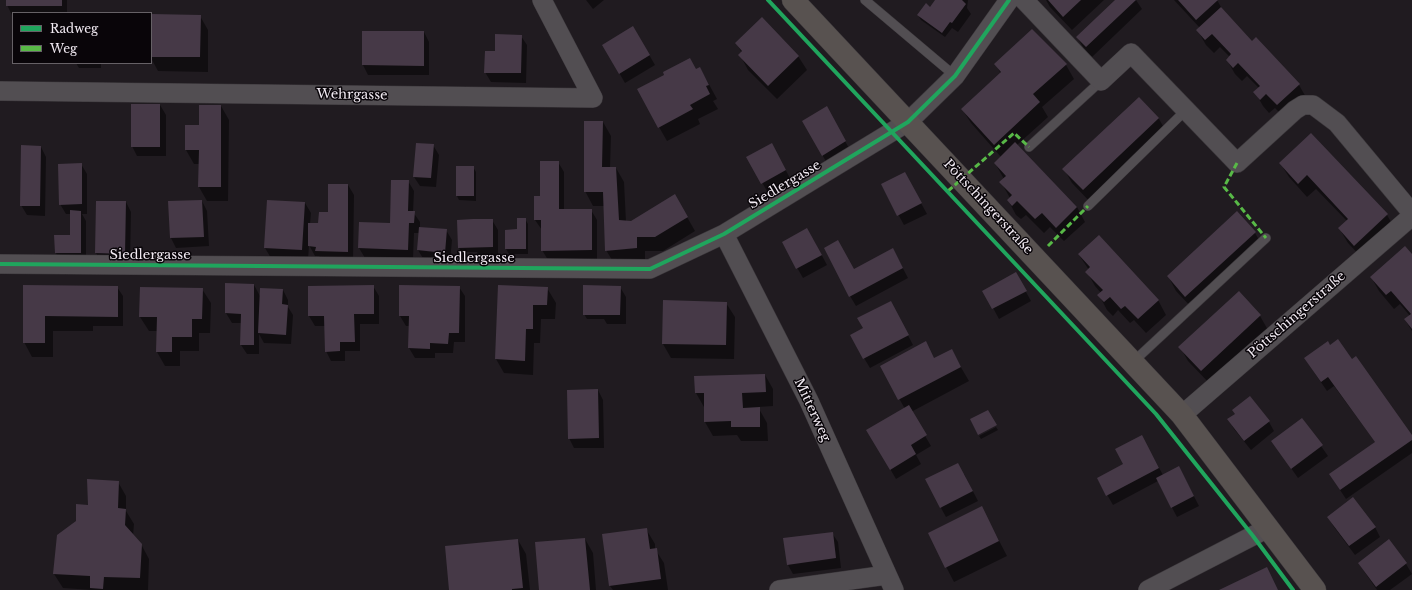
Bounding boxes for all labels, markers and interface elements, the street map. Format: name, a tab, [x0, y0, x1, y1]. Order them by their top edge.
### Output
legend	[12, 12, 152, 64]
text: Radweg	[50, 21, 98, 36]
text: Weg	[50, 41, 77, 56]
street label: Wehrgasse	[316, 87, 388, 103]
street label: Pöttschingerstraße	[940, 156, 1036, 258]
street label: Siedlergasse	[746, 157, 824, 213]
street label: Siedlergasse	[109, 247, 191, 263]
street label: Siedlergasse	[433, 250, 515, 266]
street label: Pöttschingerstraße	[1245, 268, 1349, 362]
street label: Mitterweg	[791, 376, 833, 444]

